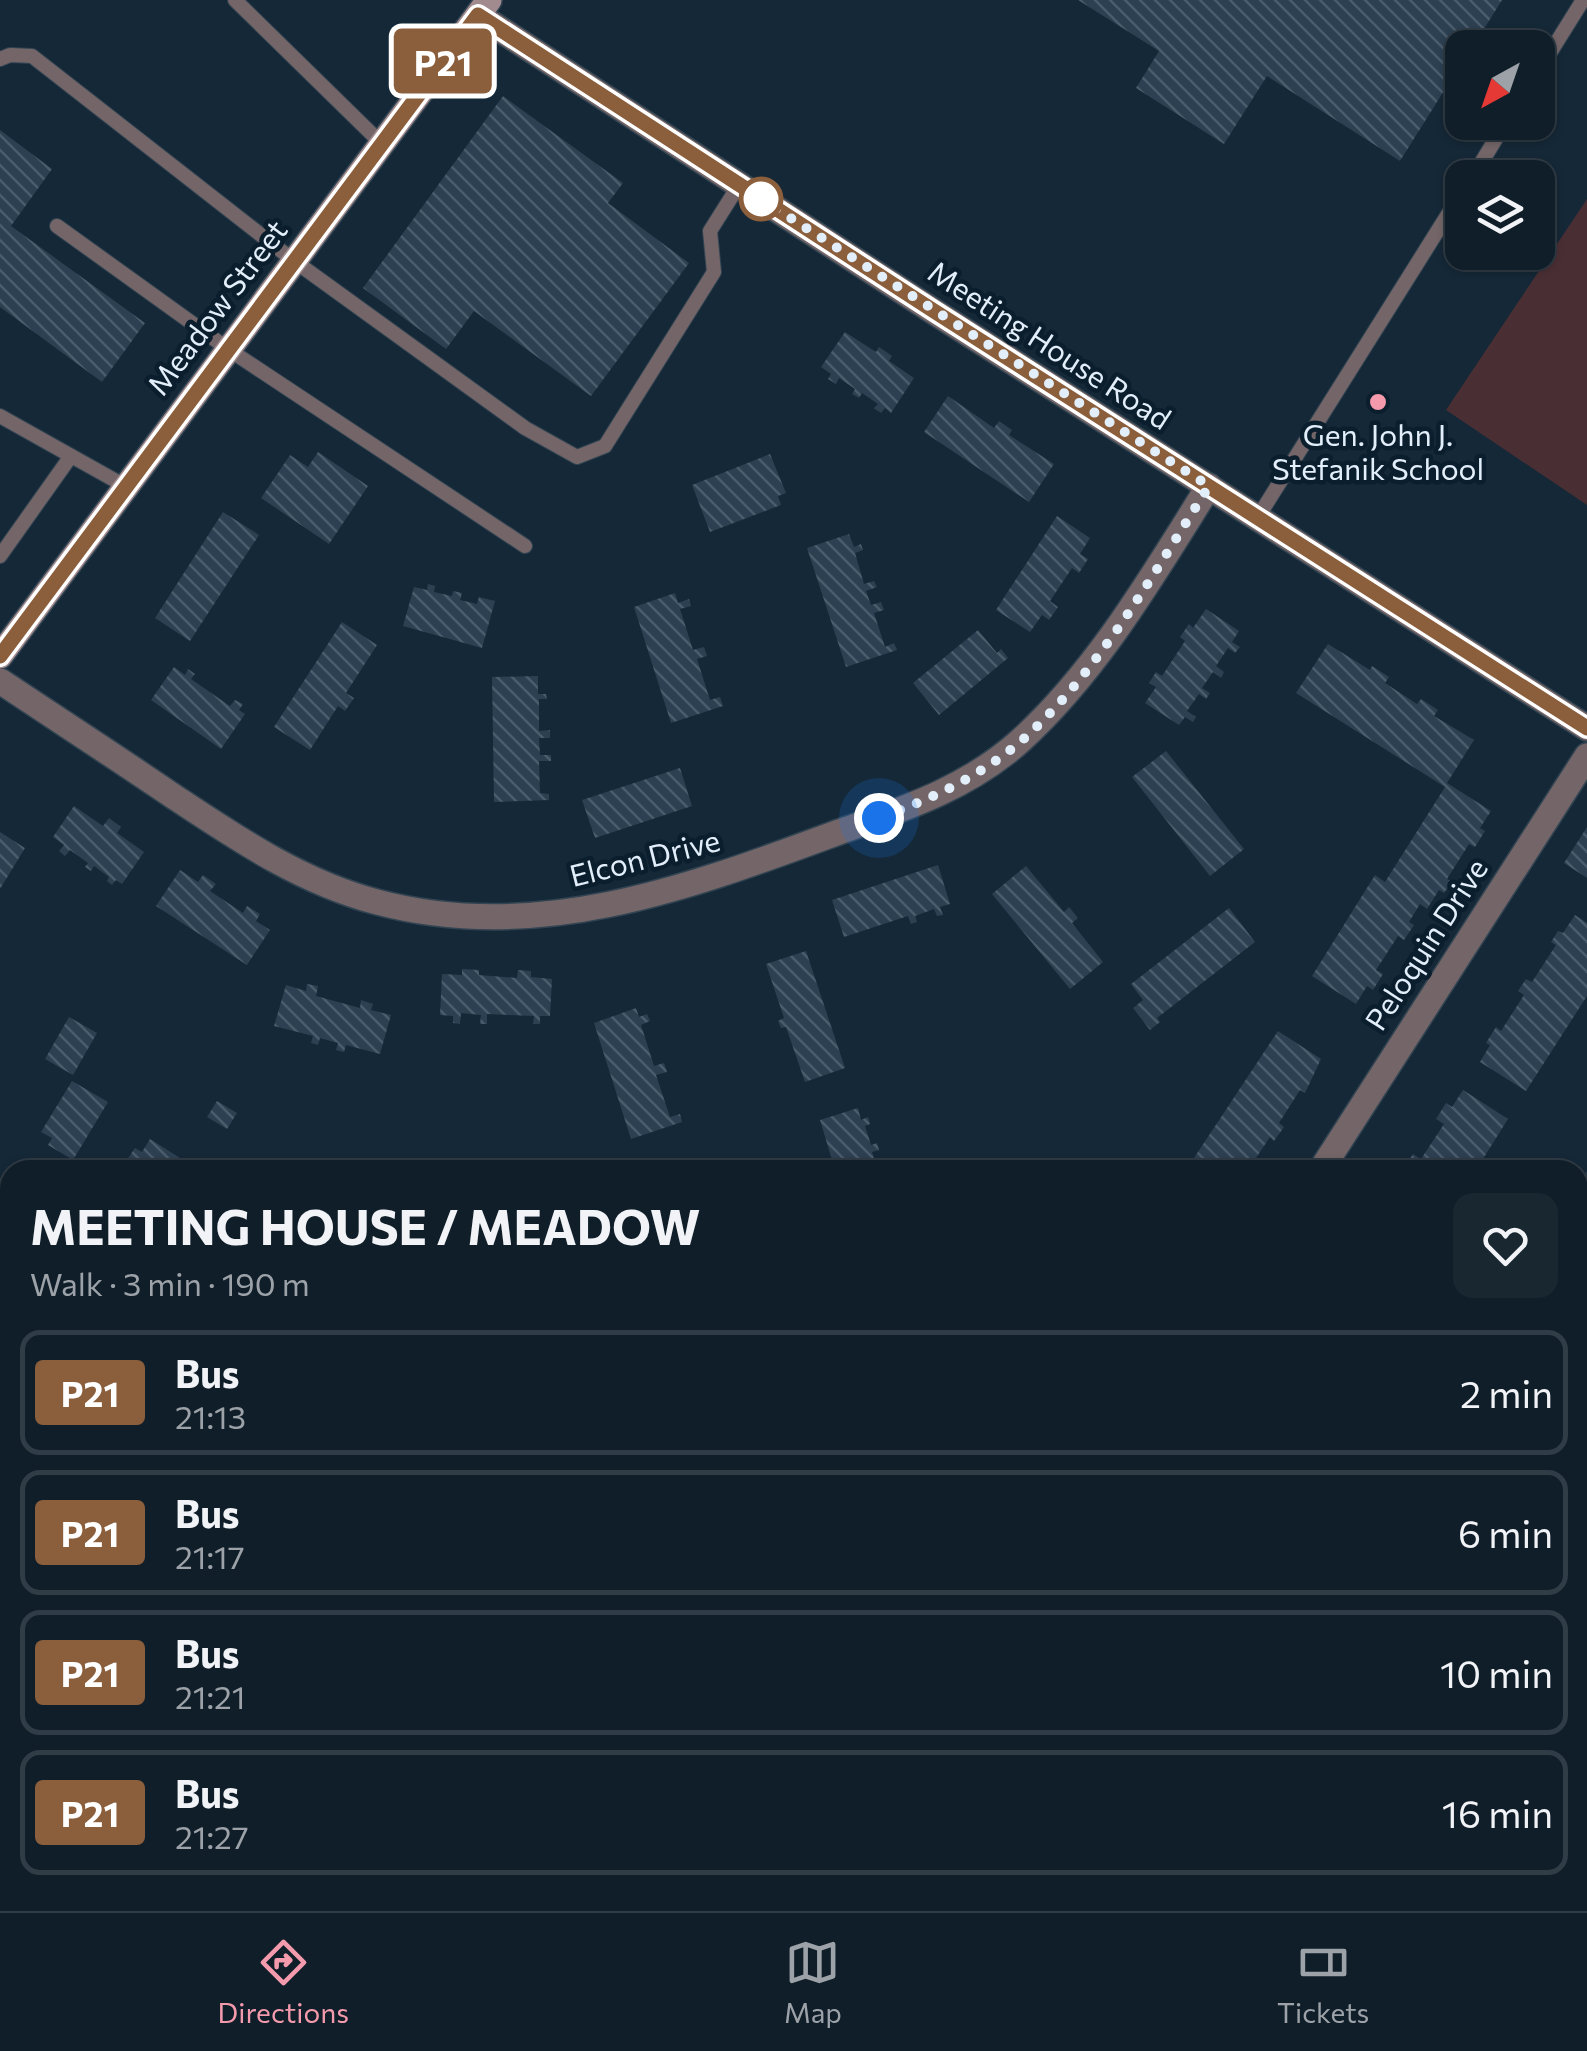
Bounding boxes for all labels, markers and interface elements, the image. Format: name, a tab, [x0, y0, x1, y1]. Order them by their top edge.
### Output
line badge: P21	[386, 28, 500, 94]
north arrow	[1445, 30, 1555, 140]
map controls	[1445, 30, 1555, 270]
text: P21	[414, 40, 472, 83]
button: layers	[1445, 160, 1555, 270]
unlabelled marker	[740, 178, 782, 220]
street label: Meadow Street	[138, 212, 294, 401]
street label: Meeting House Road	[922, 252, 1179, 436]
marker: Gen. John J. Stefanik School	[1367, 391, 1389, 413]
place label: Gen. John J. Stefanik School	[1272, 415, 1484, 486]
your location	[854, 793, 904, 843]
street label: Elcon Drive	[565, 820, 723, 893]
street label: Peloquin Drive	[1356, 851, 1494, 1036]
button: heart	[1453, 1193, 1558, 1298]
text: MEETING HOUSE / MEADOW	[30, 1196, 700, 1255]
text: Walk · 3 min · 190 m	[30, 1263, 310, 1303]
text: Bus	[175, 1349, 240, 1396]
text: 2 min	[1460, 1369, 1553, 1416]
text: P21	[61, 1371, 119, 1414]
text: 21:13	[175, 1396, 246, 1436]
text: Bus	[175, 1489, 240, 1536]
text: 6 min	[1458, 1509, 1553, 1556]
text: P21	[61, 1511, 119, 1554]
text: 21:17	[175, 1536, 245, 1576]
text: Bus	[175, 1629, 240, 1676]
text: 10 min	[1440, 1649, 1553, 1696]
text: P21	[61, 1651, 119, 1694]
text: 21:21	[175, 1676, 245, 1716]
text: Bus	[175, 1769, 240, 1816]
text: 16 min	[1442, 1789, 1553, 1836]
text: P21	[61, 1791, 119, 1834]
text: 21:27	[175, 1816, 249, 1856]
tab: Directions	[218, 1935, 349, 2029]
tab: Map	[784, 1935, 842, 2029]
tab: Tickets	[1277, 1935, 1369, 2029]

